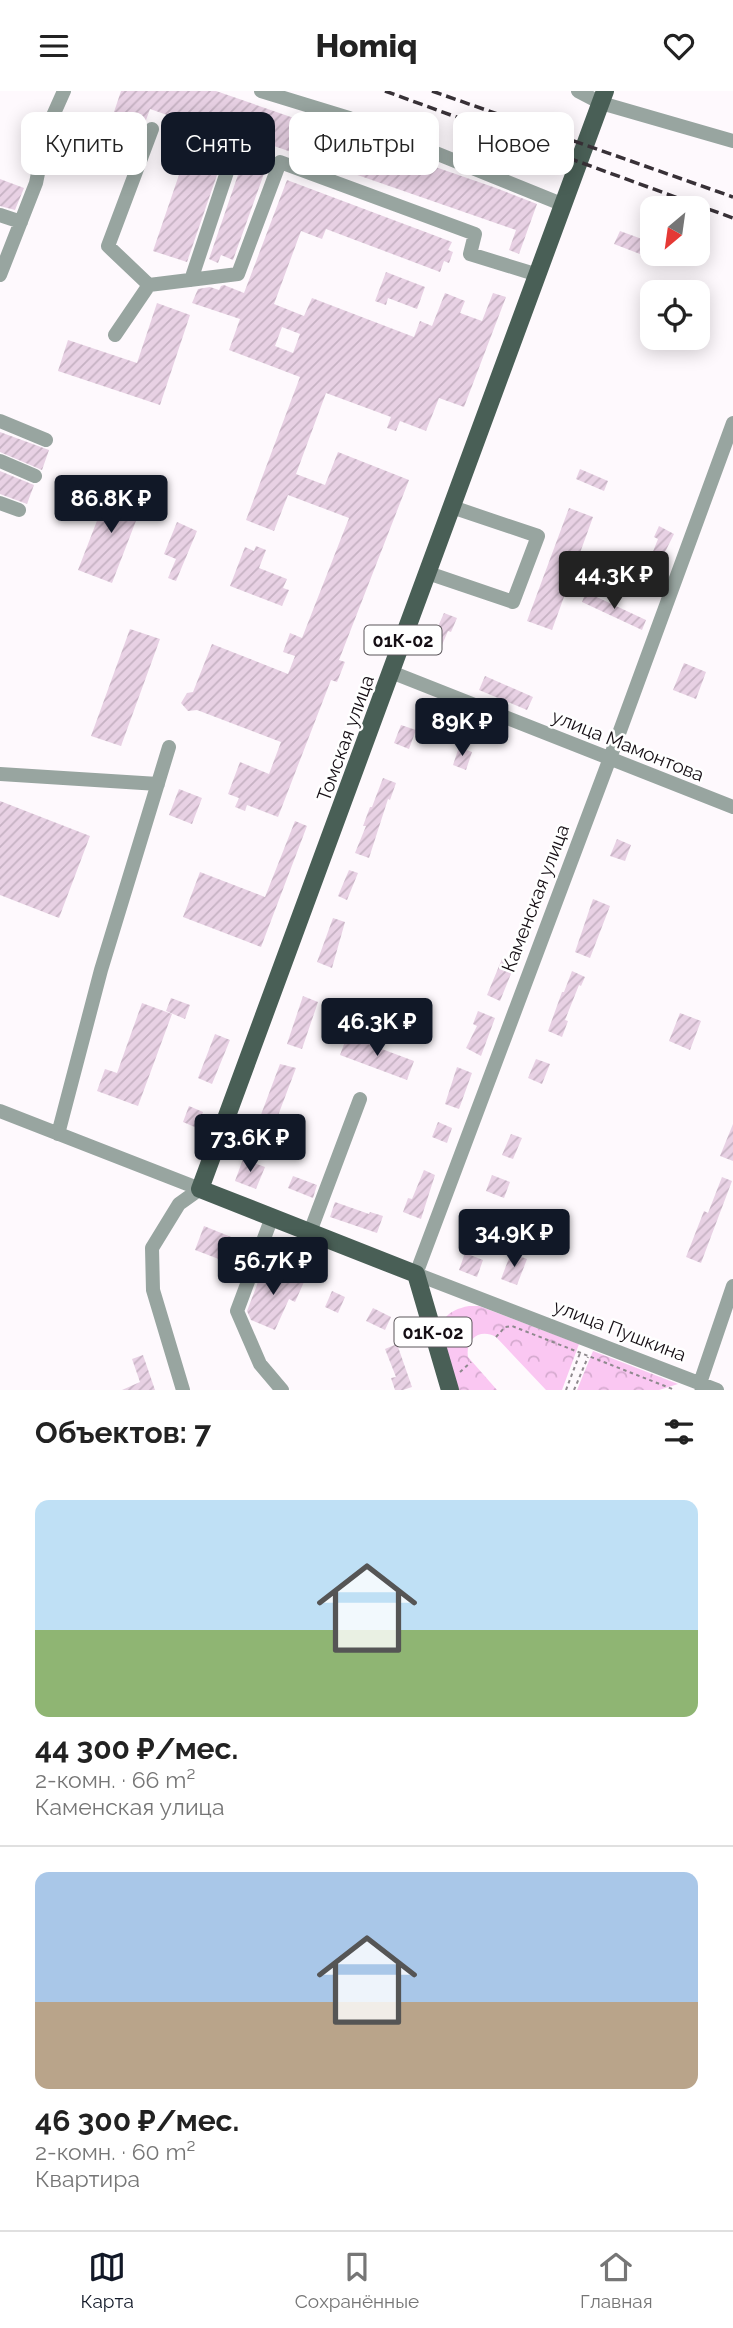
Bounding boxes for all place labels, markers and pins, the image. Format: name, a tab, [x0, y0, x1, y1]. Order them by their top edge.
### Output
pin: 86.8K ₽	[46, 475, 176, 535]
pin: 44.3K ₽	[549, 552, 679, 611]
pin: 89K ₽	[413, 699, 511, 758]
pin: 46.3K ₽	[312, 999, 442, 1058]
pin: 73.6K ₽	[185, 1115, 315, 1174]
pin: 34.9K ₽	[449, 1209, 579, 1269]
pin: 56.7K ₽	[208, 1237, 338, 1297]

